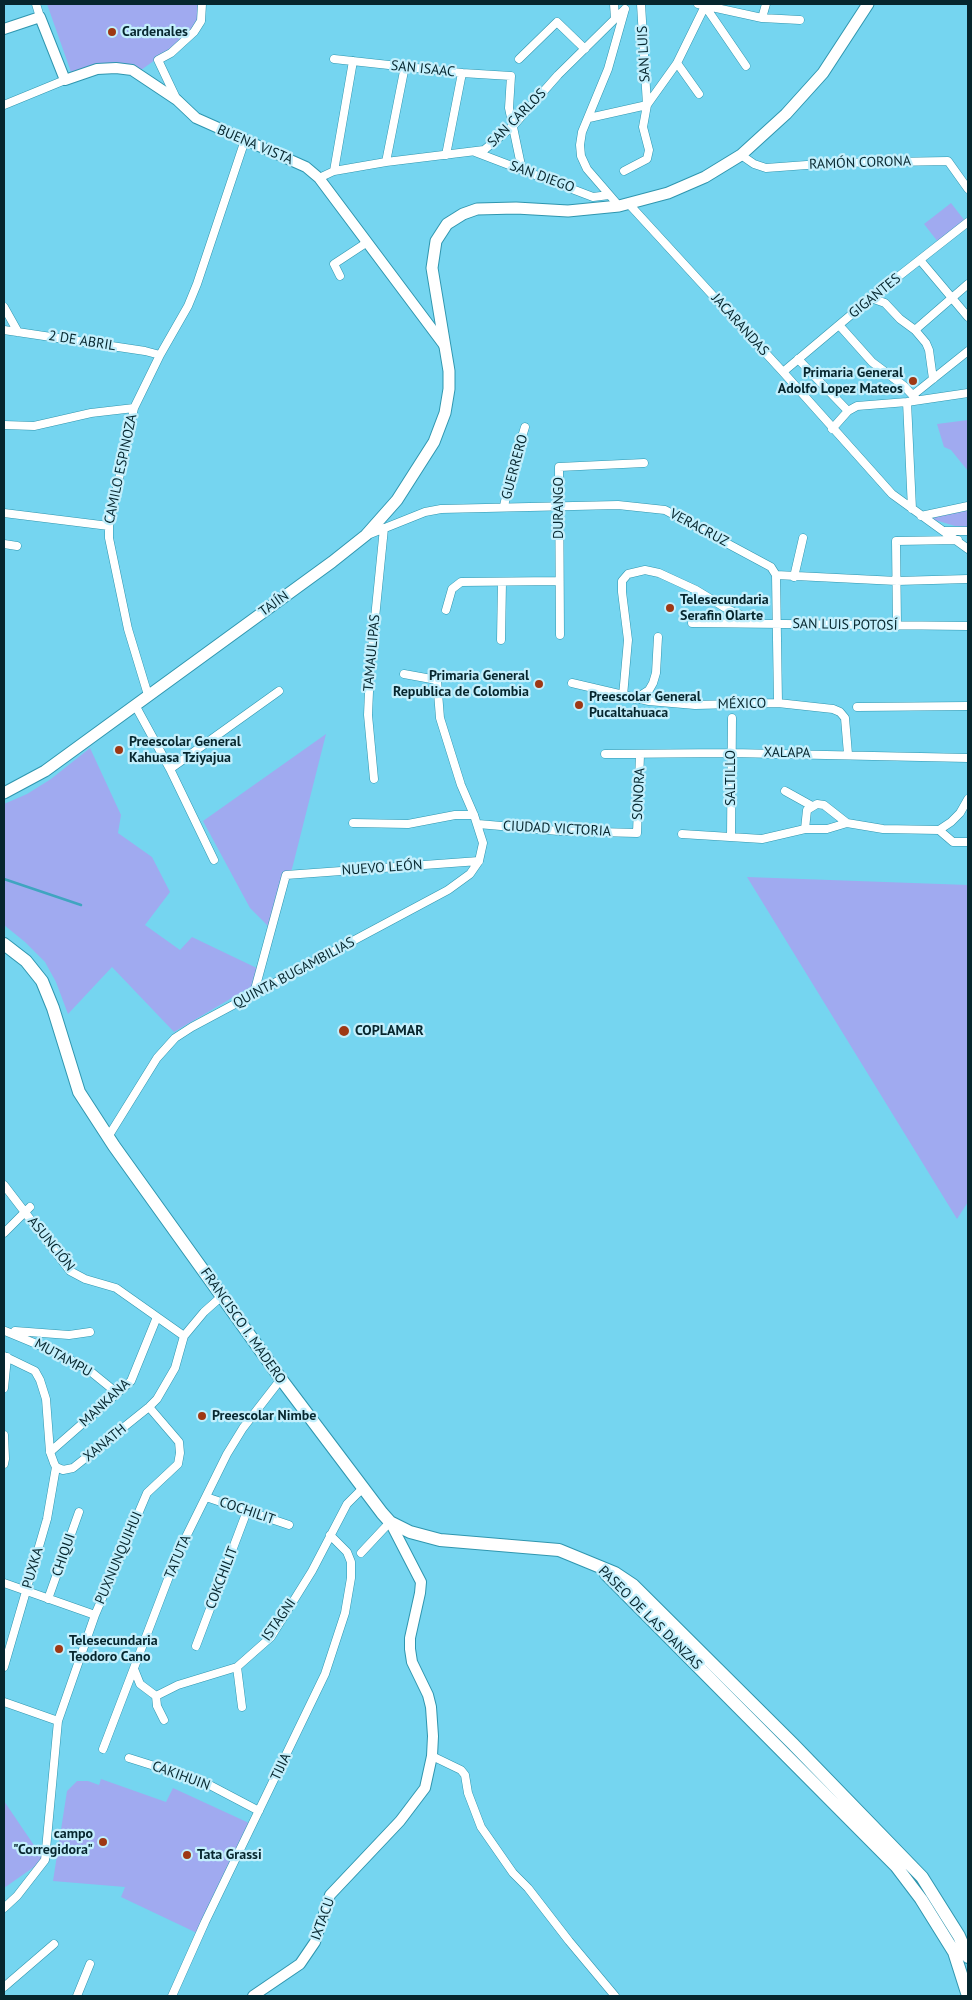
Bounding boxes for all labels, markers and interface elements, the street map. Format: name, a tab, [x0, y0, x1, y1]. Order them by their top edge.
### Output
place label: Cardenales	[122, 24, 188, 40]
street label: SAN LUIS	[634, 25, 654, 83]
marker: Cardenales	[106, 26, 118, 38]
street label: SAN ISAAC	[390, 57, 456, 81]
street label: SAN CARLOS	[484, 85, 550, 151]
street label: BUENA VISTA	[215, 122, 295, 168]
street label: RAMÓN CORONA	[809, 153, 911, 173]
street label: SAN DIEGO	[507, 158, 577, 196]
street label: GIGANTES	[846, 270, 904, 322]
street label: JACARANDAS	[708, 291, 772, 359]
street label: 2 DE ABRIL	[47, 327, 117, 355]
place label: Primaria General Adolfo Lopez Mateos	[778, 365, 903, 398]
marker: Primaria General Adolfo Lopez Mateos	[907, 375, 919, 387]
street label: CAMILO ESPINOZA	[101, 413, 141, 525]
street label: GUERRERO	[498, 433, 532, 501]
street label: DURANGO	[551, 477, 567, 539]
street label: VERACRUZ	[667, 505, 731, 551]
street label: TAJÍN	[256, 588, 292, 620]
place label: Telesecundaria Serafin Olarte	[680, 592, 769, 624]
marker: Telesecundaria Serafin Olarte	[664, 602, 676, 614]
street label: TAMAULIPAS	[360, 614, 384, 692]
street label: SAN LUIS POTOSÍ	[792, 616, 898, 634]
place label: Primaria General Republica de Colombia	[393, 668, 529, 700]
marker: Primaria General Republica de Colombia	[533, 678, 545, 690]
place label: Preescolar General Pucaltahuaca	[589, 689, 701, 722]
street label: MÉXICO	[718, 695, 766, 713]
marker: Preescolar General Pucaltahuaca	[573, 699, 585, 711]
place label: Preescolar General Kahuasa Tziyajua	[129, 734, 241, 766]
marker: Preescolar General Kahuasa Tziyajua	[113, 744, 125, 756]
street label: XALAPA	[763, 744, 811, 762]
street label: SALTILLO	[723, 750, 739, 806]
street label: SONORA	[629, 768, 649, 820]
street label: CIUDAD VICTORIA	[503, 818, 611, 840]
street label: NUEVO LEÓN	[341, 857, 423, 879]
street label: QUINTA BUGAMBILIAS	[230, 934, 358, 1012]
place label: COPLAMAR	[355, 1023, 424, 1039]
marker: COPLAMAR	[337, 1024, 351, 1038]
street label: ASUNCIÓN	[24, 1213, 78, 1275]
street label: FRANCISCO I. MADERO	[197, 1265, 289, 1387]
street label: MUTAMPU	[31, 1335, 95, 1381]
street label: MANKANA	[76, 1376, 134, 1430]
place label: Preescolar Nimbe	[212, 1408, 316, 1424]
marker: Preescolar Nimbe	[196, 1410, 208, 1422]
street label: XANATH	[80, 1421, 130, 1465]
street label: COCHILIT	[217, 1494, 277, 1528]
street label: PUXNUNQUIHUI	[92, 1509, 146, 1607]
street label: CHIQUI	[49, 1531, 79, 1579]
street label: TATUTA	[161, 1533, 195, 1581]
street label: COKCHILIT	[202, 1544, 242, 1612]
street label: PUXKA	[19, 1546, 47, 1590]
street label: PASEO DE LAS DANZAS	[595, 1563, 705, 1673]
street label: ISTAGNI	[258, 1595, 300, 1645]
place label: Telesecundaria Teodoro Cano	[69, 1633, 158, 1665]
marker: Telesecundaria Teodoro Cano	[53, 1643, 65, 1655]
street label: TIJIA	[267, 1751, 295, 1783]
street label: CAKIHUIN	[150, 1758, 212, 1794]
place label: campo "Corregidora"	[13, 1826, 93, 1858]
marker: campo "Corregidora"	[97, 1836, 109, 1848]
place label: Tata Grassi	[197, 1847, 262, 1863]
marker: Tata Grassi	[181, 1849, 193, 1861]
street label: IXTACU	[308, 1895, 338, 1943]

